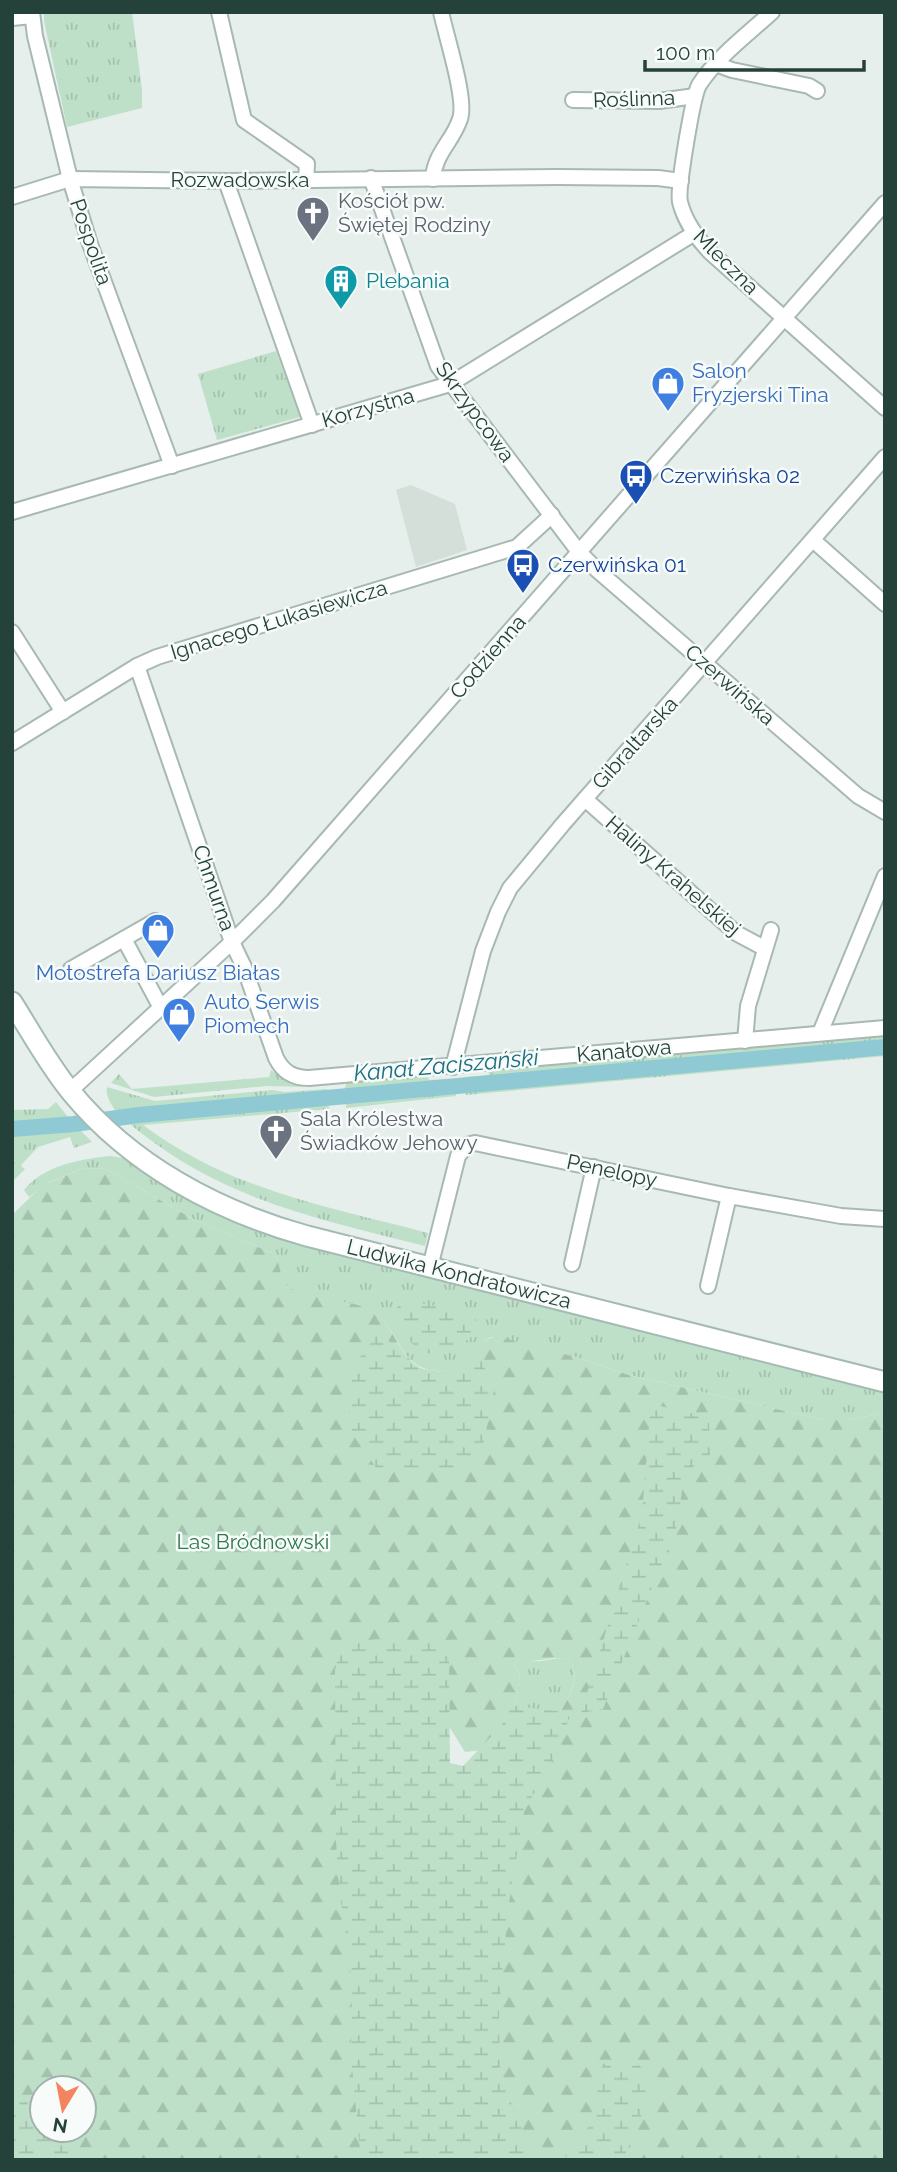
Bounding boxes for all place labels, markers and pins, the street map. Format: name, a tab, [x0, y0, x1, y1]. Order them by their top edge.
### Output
place label: Kościół pw. Świętej Rodziny	[338, 188, 491, 237]
church icon: Kościół pw. Świętej Rodziny	[294, 194, 332, 243]
building icon: Plebania	[322, 262, 360, 311]
place label: Plebania	[366, 268, 450, 293]
place label: Salon Fryzjerski Tina	[692, 358, 829, 407]
shop icon: Salon Fryzjerski Tina	[649, 364, 687, 413]
bus stop icon: Czerwińska 02	[617, 457, 655, 506]
place label: Czerwińska 02	[660, 463, 800, 488]
bus stop icon: Czerwińska 01	[504, 546, 542, 595]
place label: Czerwińska 01	[548, 552, 686, 577]
shop icon: Motostrefa Dariusz Białas	[139, 911, 177, 960]
place label: Motostrefa Dariusz Białas	[36, 960, 280, 985]
place label: Auto Serwis Piomech	[204, 989, 319, 1038]
shop icon: Auto Serwis Piomech	[160, 995, 198, 1044]
place label: Sala Królestwa Świadków Jehowy	[300, 1106, 478, 1155]
church icon: Sala Królestwa Świadków Jehowy	[257, 1112, 295, 1161]

